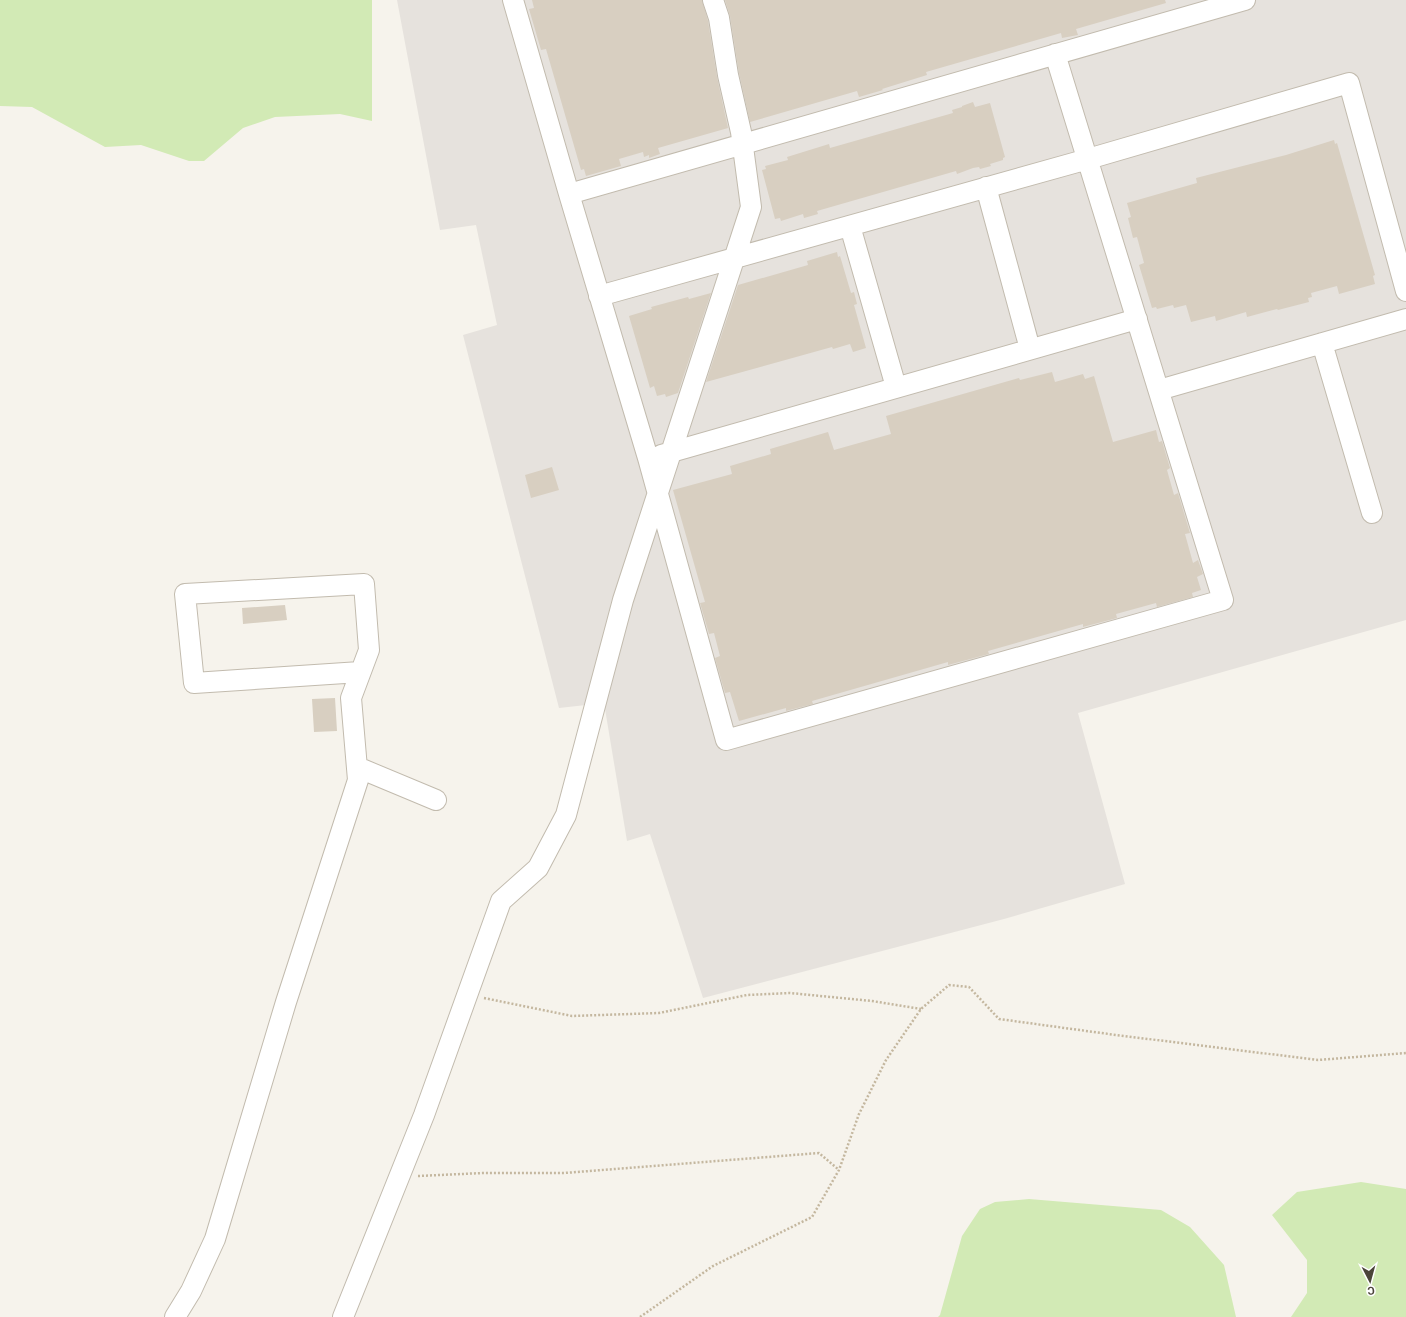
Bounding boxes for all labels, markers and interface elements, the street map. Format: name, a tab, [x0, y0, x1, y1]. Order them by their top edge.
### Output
north arrow	[1350, 1261, 1390, 1301]
text: С	[1367, 1284, 1375, 1297]

